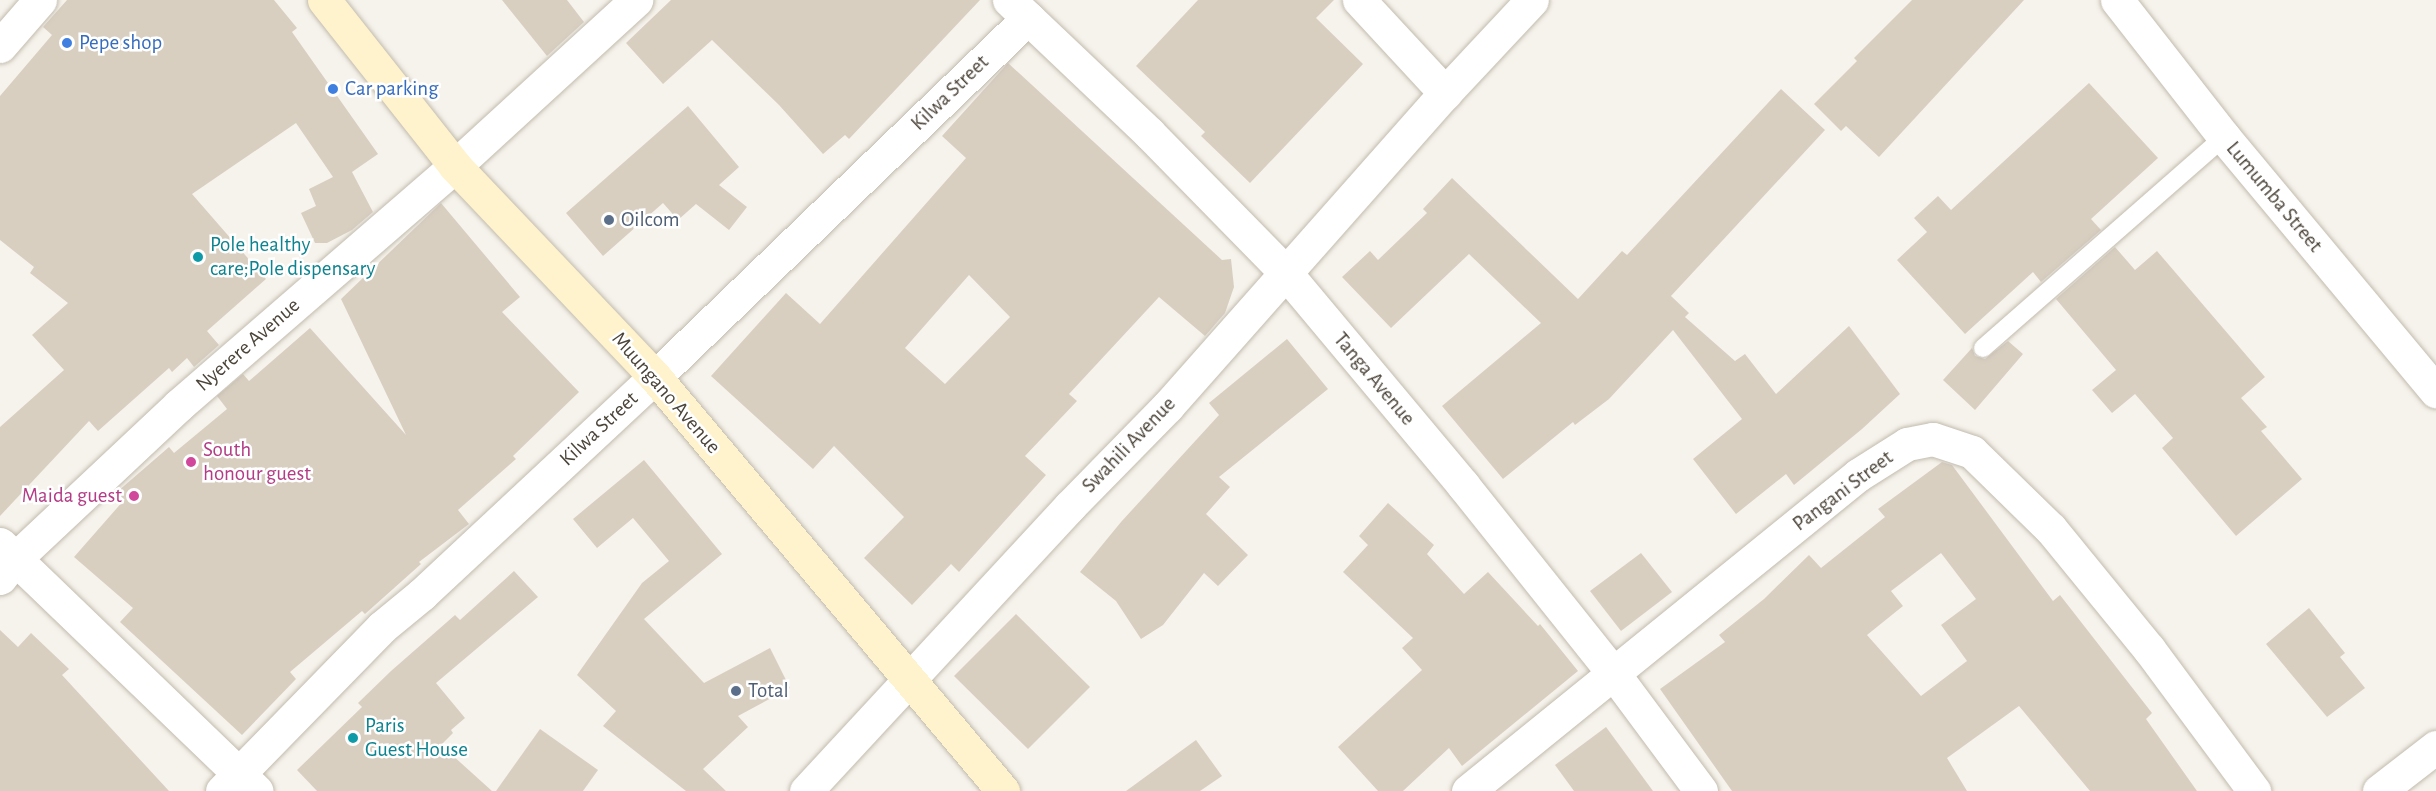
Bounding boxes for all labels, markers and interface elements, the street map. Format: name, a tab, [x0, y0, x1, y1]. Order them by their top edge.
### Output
place label: Pepe shop	[79, 30, 162, 56]
marker: Pepe shop	[60, 36, 74, 50]
street label: Kilwa Street	[906, 50, 994, 136]
place label: Car parking	[345, 76, 438, 102]
marker: Car parking	[326, 82, 340, 96]
street label: Lumumba Street	[2220, 137, 2328, 257]
place label: Oilcom	[621, 207, 680, 233]
marker: Oilcom	[602, 213, 616, 227]
place label: Pole healthy care;Pole dispensary	[210, 232, 376, 282]
marker: Pole healthy care;Pole dispensary	[191, 250, 205, 264]
street label: Nyerere Avenue	[191, 293, 305, 397]
street label: Muungano Avenue	[606, 327, 726, 459]
street label: Tanga Avenue	[1328, 327, 1420, 431]
street label: Kilwa Street	[555, 386, 643, 472]
street label: Swahili Avenue	[1077, 392, 1181, 498]
place label: South honour guest	[203, 437, 311, 487]
street label: Pangani Street	[1788, 445, 1898, 537]
marker: South honour guest	[184, 455, 198, 469]
place label: Maida guest	[22, 483, 122, 509]
marker: Maida guest	[127, 489, 141, 503]
place label: Total	[748, 678, 789, 704]
marker: Total	[729, 684, 743, 698]
place label: Paris Guest House	[365, 713, 468, 763]
marker: Paris Guest House	[346, 731, 360, 745]

